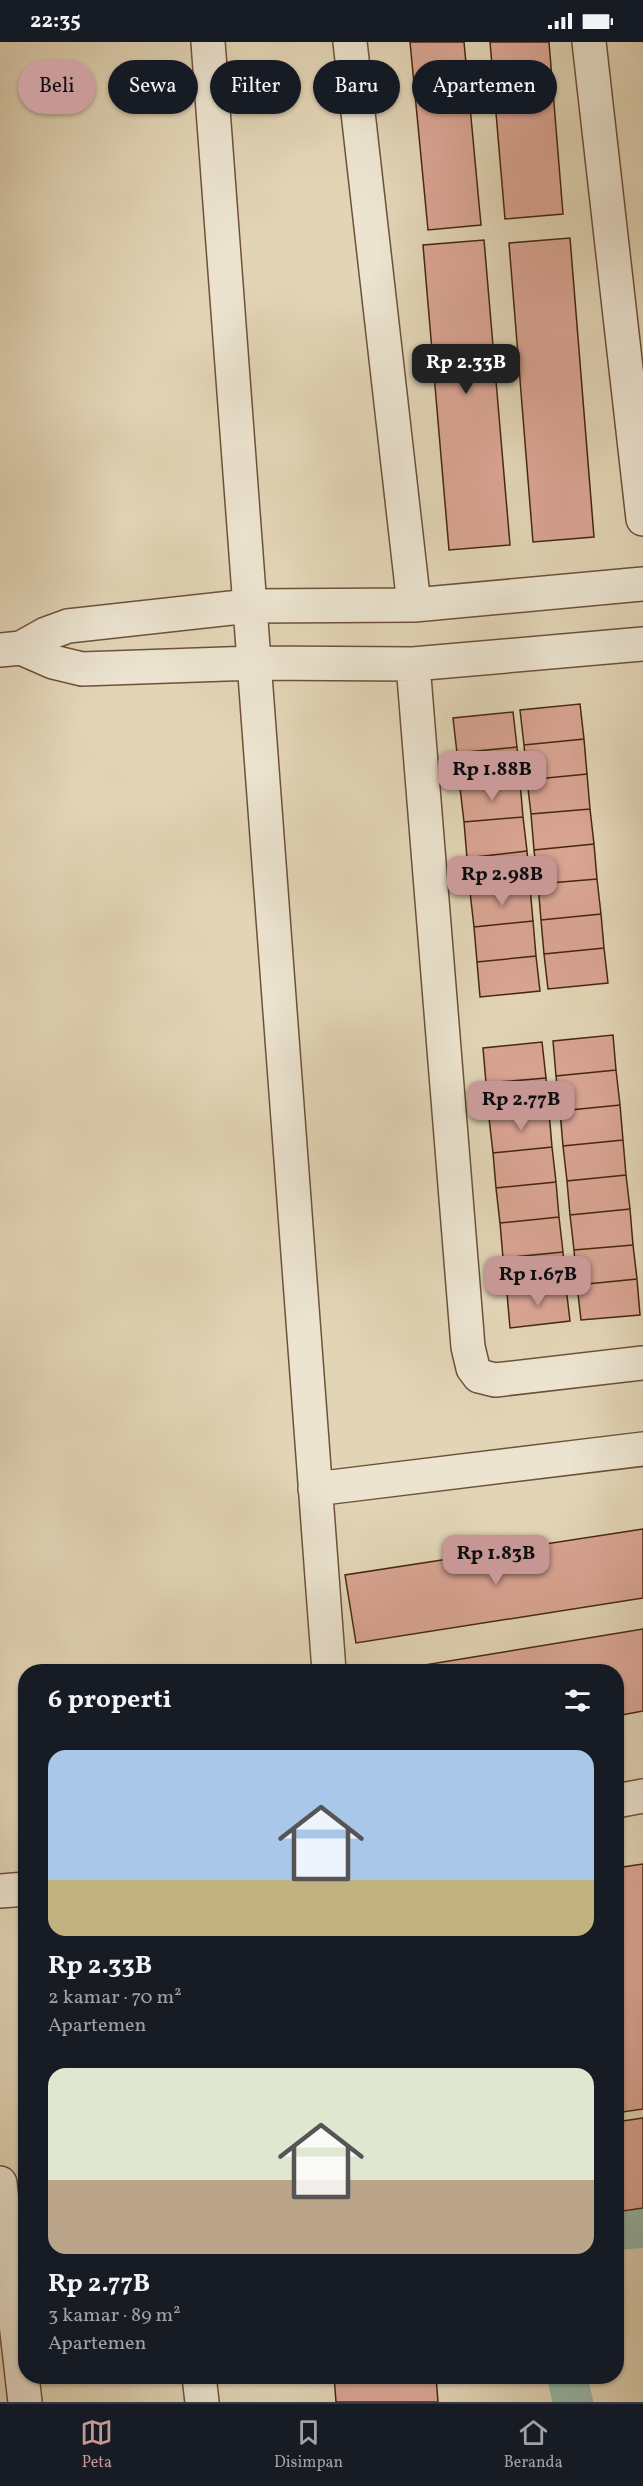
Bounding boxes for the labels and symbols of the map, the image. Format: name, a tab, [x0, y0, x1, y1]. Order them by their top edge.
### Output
pin: Rp 2.33B	[404, 344, 528, 395]
pin: Rp 1.88B	[430, 751, 554, 802]
pin: Rp 2.98B	[440, 856, 564, 907]
pin: Rp 2.77B	[459, 1081, 583, 1132]
pin: Rp 1.67B	[476, 1256, 600, 1307]
pin: Rp 1.83B	[434, 1535, 558, 1586]

